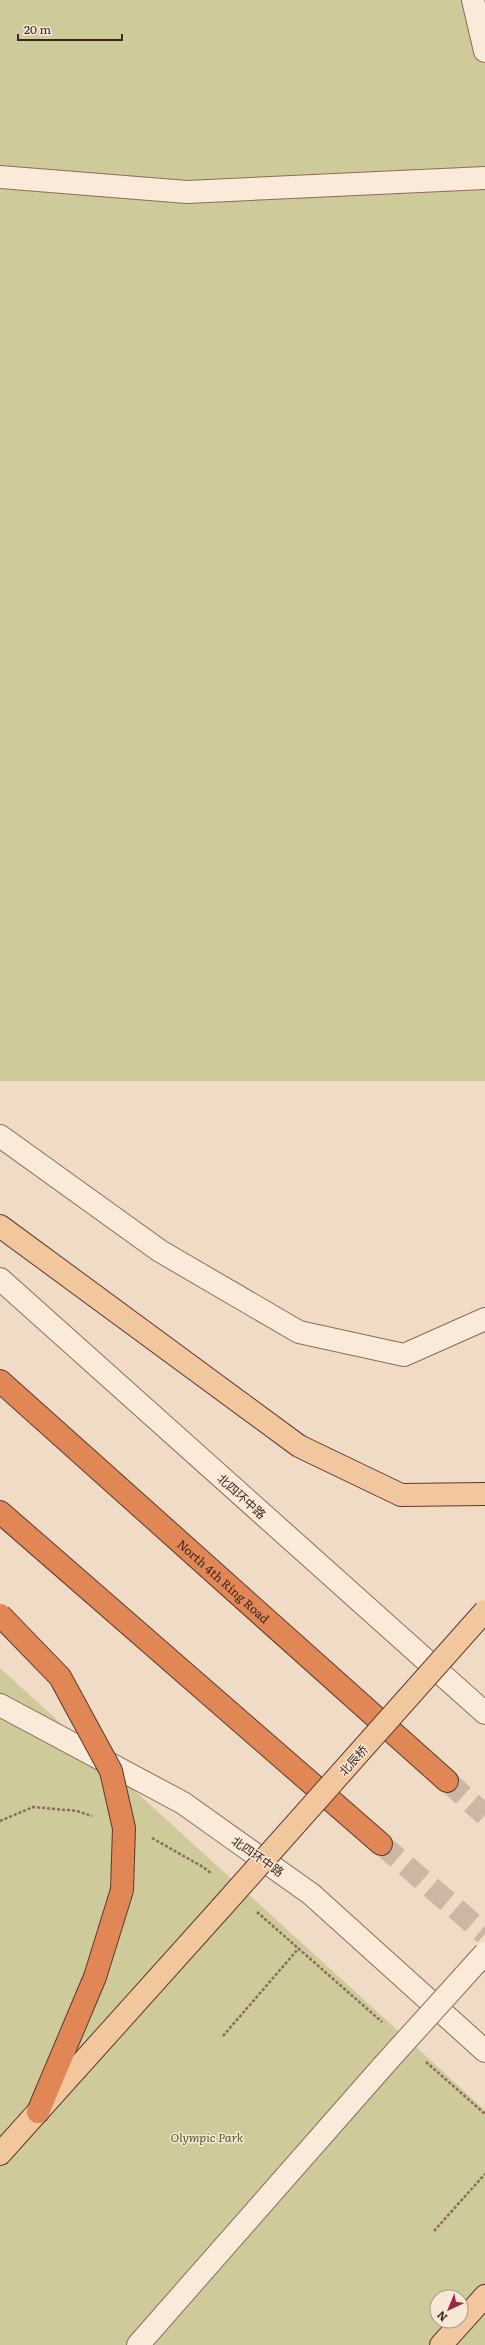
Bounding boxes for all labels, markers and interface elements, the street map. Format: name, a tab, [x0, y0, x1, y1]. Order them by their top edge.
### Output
scale bar	[18, 16, 122, 42]
text: 20 m	[24, 20, 51, 38]
street label: 北四环中路	[214, 1469, 270, 1523]
street label: North 4th Ring Road	[174, 1535, 274, 1628]
street label: 北辰桥	[334, 1741, 372, 1779]
street label: 北四环中路	[228, 1831, 288, 1881]
park label: Olympic Park	[171, 2128, 244, 2146]
north arrow	[429, 2289, 469, 2329]
text: N	[432, 2308, 450, 2326]

